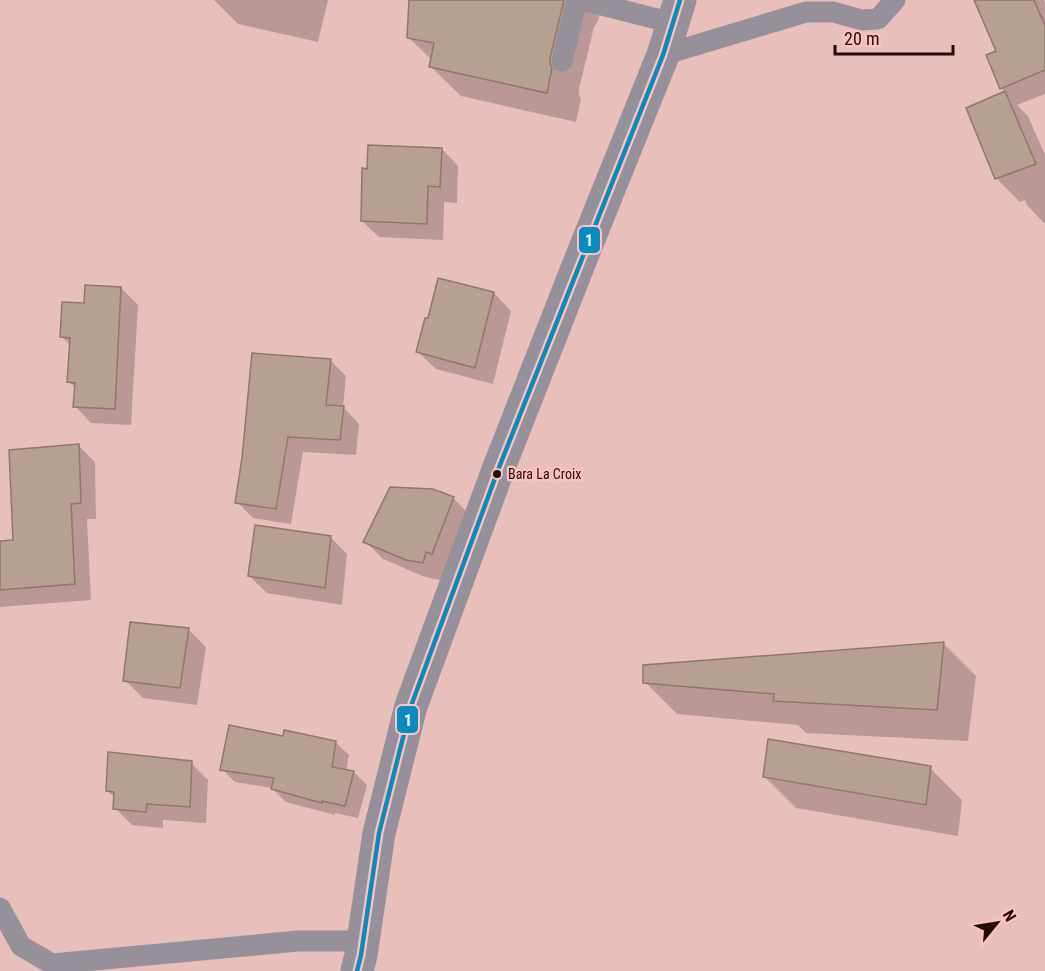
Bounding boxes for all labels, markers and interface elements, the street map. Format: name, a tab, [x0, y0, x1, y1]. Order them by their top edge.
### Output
scale bar	[835, 18, 954, 56]
text: 20 m	[844, 28, 879, 49]
line badge: 1	[578, 226, 601, 254]
text: 1	[585, 231, 593, 250]
place label: Bara La Croix	[508, 466, 581, 482]
marker: Bara La Croix	[491, 468, 503, 480]
line badge: 1	[396, 705, 419, 734]
text: 1	[404, 711, 412, 730]
north arrow	[967, 893, 1027, 953]
text: N	[999, 907, 1020, 925]

